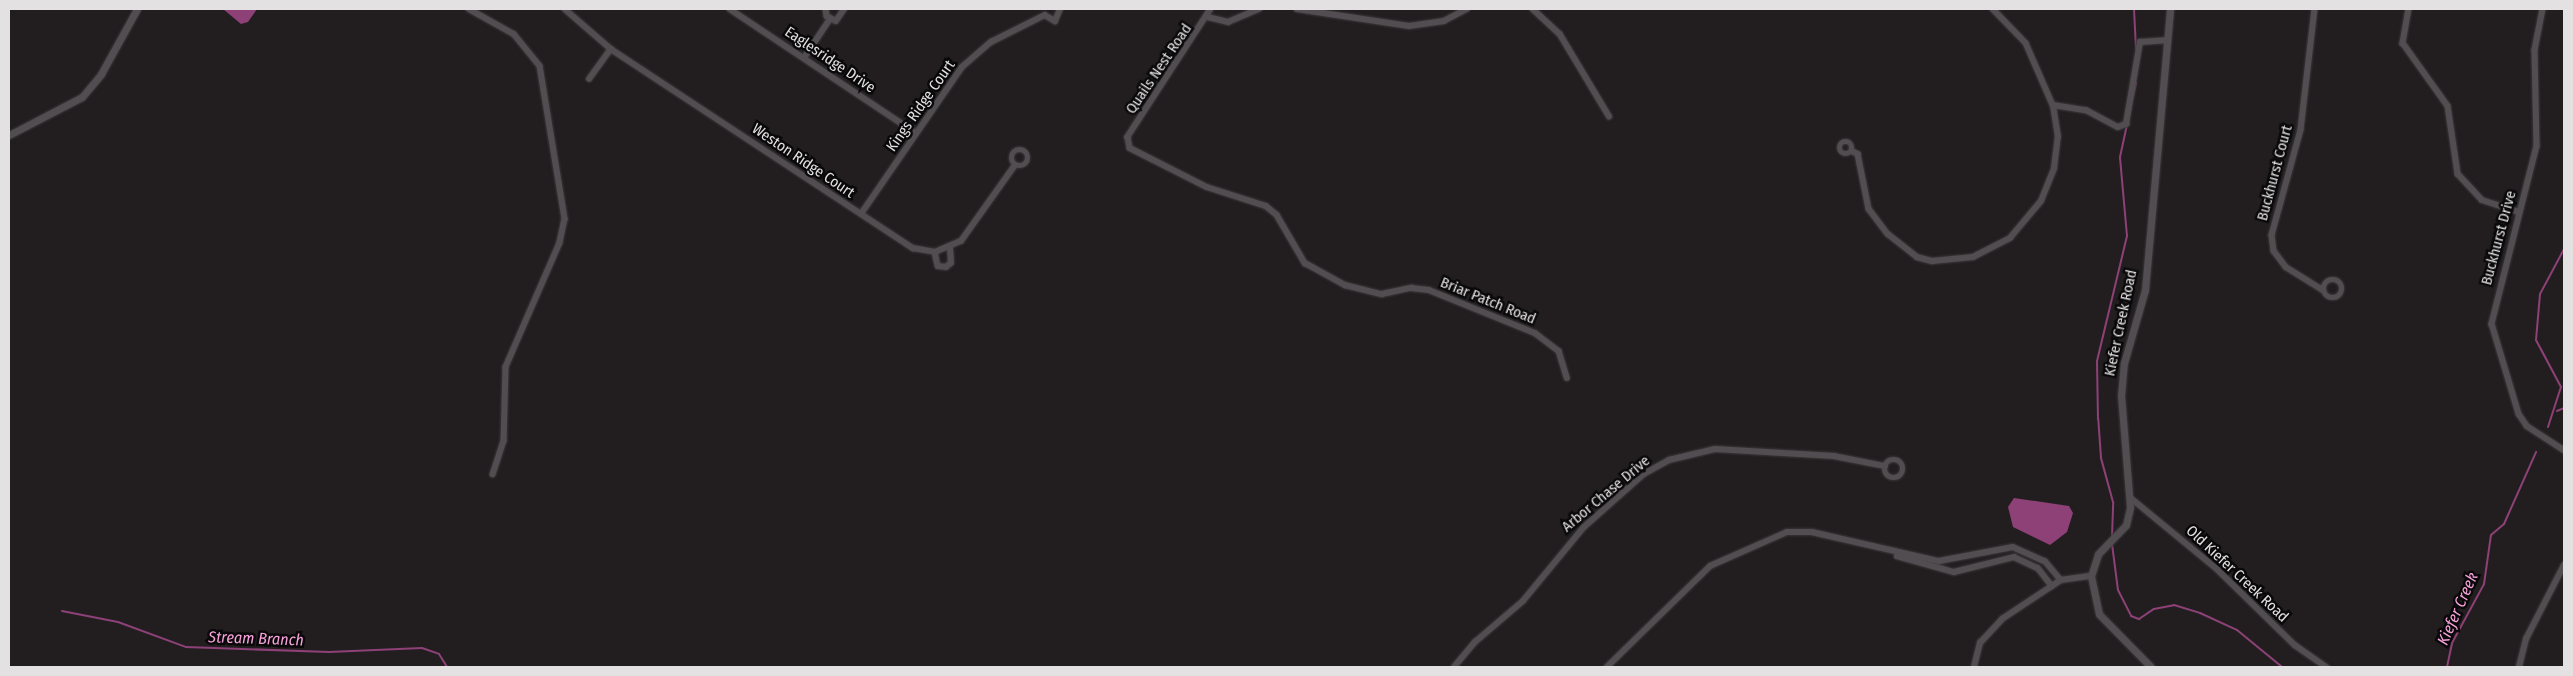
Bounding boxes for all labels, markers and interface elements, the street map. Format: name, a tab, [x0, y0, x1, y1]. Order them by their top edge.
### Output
street label: Quails Nest Road	[1122, 21, 1196, 117]
street label: Eaglesridge Drive	[781, 23, 879, 97]
street label: Kings Ridge Court	[883, 57, 959, 155]
street label: Weston Ridge Court	[748, 120, 858, 202]
street label: Buckhurst Court	[2254, 123, 2296, 223]
street label: Buckhurst Drive	[2478, 189, 2520, 287]
street label: Kiefer Creek Road	[2101, 268, 2141, 378]
street label: Briar Patch Road	[1438, 274, 1538, 328]
street label: Arbor Chase Drive	[1558, 452, 1654, 536]
street label: Old Kiefer Creek Road	[2182, 522, 2292, 626]
water label: Kiefer Creek	[2433, 570, 2483, 648]
water label: Stream Branch	[208, 628, 304, 650]

